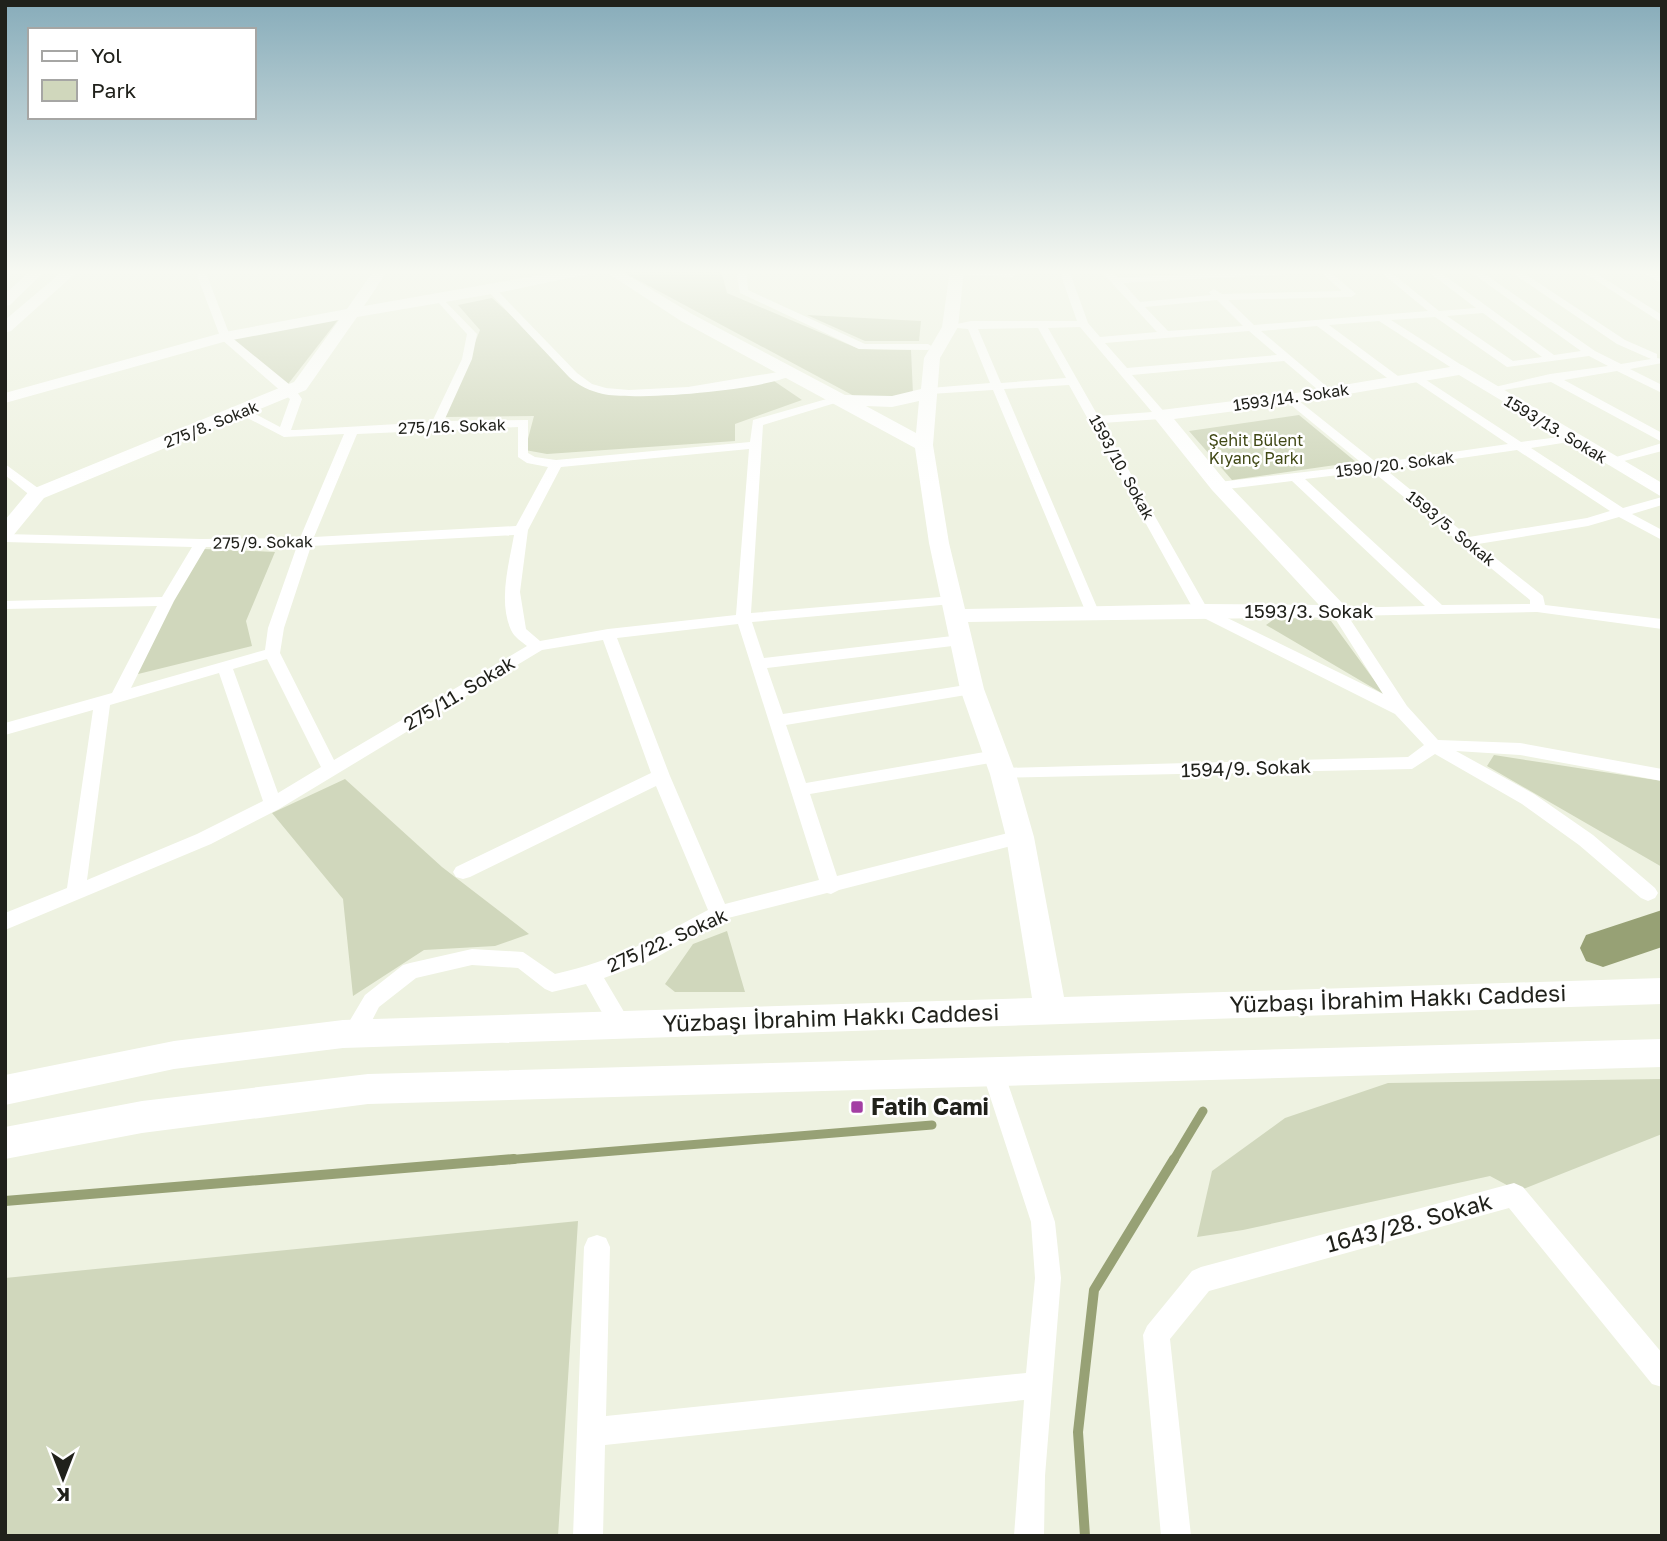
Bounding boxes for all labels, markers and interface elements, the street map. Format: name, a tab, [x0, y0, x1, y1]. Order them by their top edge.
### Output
legend	[28, 28, 256, 119]
text: Yol	[91, 42, 122, 68]
text: Park	[91, 77, 137, 103]
street label: 1593/14. Sokak	[1232, 379, 1350, 415]
street label: 1593/13. Sokak	[1501, 390, 1611, 468]
street label: 275/8. Sokak	[161, 396, 261, 452]
street label: 1593/10. Sokak	[1085, 411, 1159, 523]
street label: 275/16. Sokak	[398, 414, 506, 438]
park label: Şehit Bülent Kıyanç Parkı	[1209, 430, 1303, 468]
street label: 1590/20. Sokak	[1335, 447, 1455, 481]
street label: 1593/5. Sokak	[1402, 486, 1500, 570]
street label: 275/9. Sokak	[213, 531, 313, 553]
street label: 1593/3. Sokak	[1244, 599, 1374, 622]
street label: 275/11. Sokak	[399, 650, 519, 735]
street label: 1594/9. Sokak	[1181, 754, 1312, 781]
street label: 275/22. Sokak	[603, 903, 731, 976]
street label: Yüzbaşı İbrahim Hakkı Caddesi	[1229, 978, 1567, 1018]
street label: Yüzbaşı İbrahim Hakkı Caddesi	[662, 997, 1000, 1037]
place label: Fatih Cami	[871, 1092, 989, 1120]
marker: Fatih Cami	[849, 1099, 865, 1115]
street label: 1643/28. Sokak	[1323, 1186, 1495, 1258]
north arrow	[28, 1443, 98, 1513]
text: K	[56, 1484, 70, 1507]

